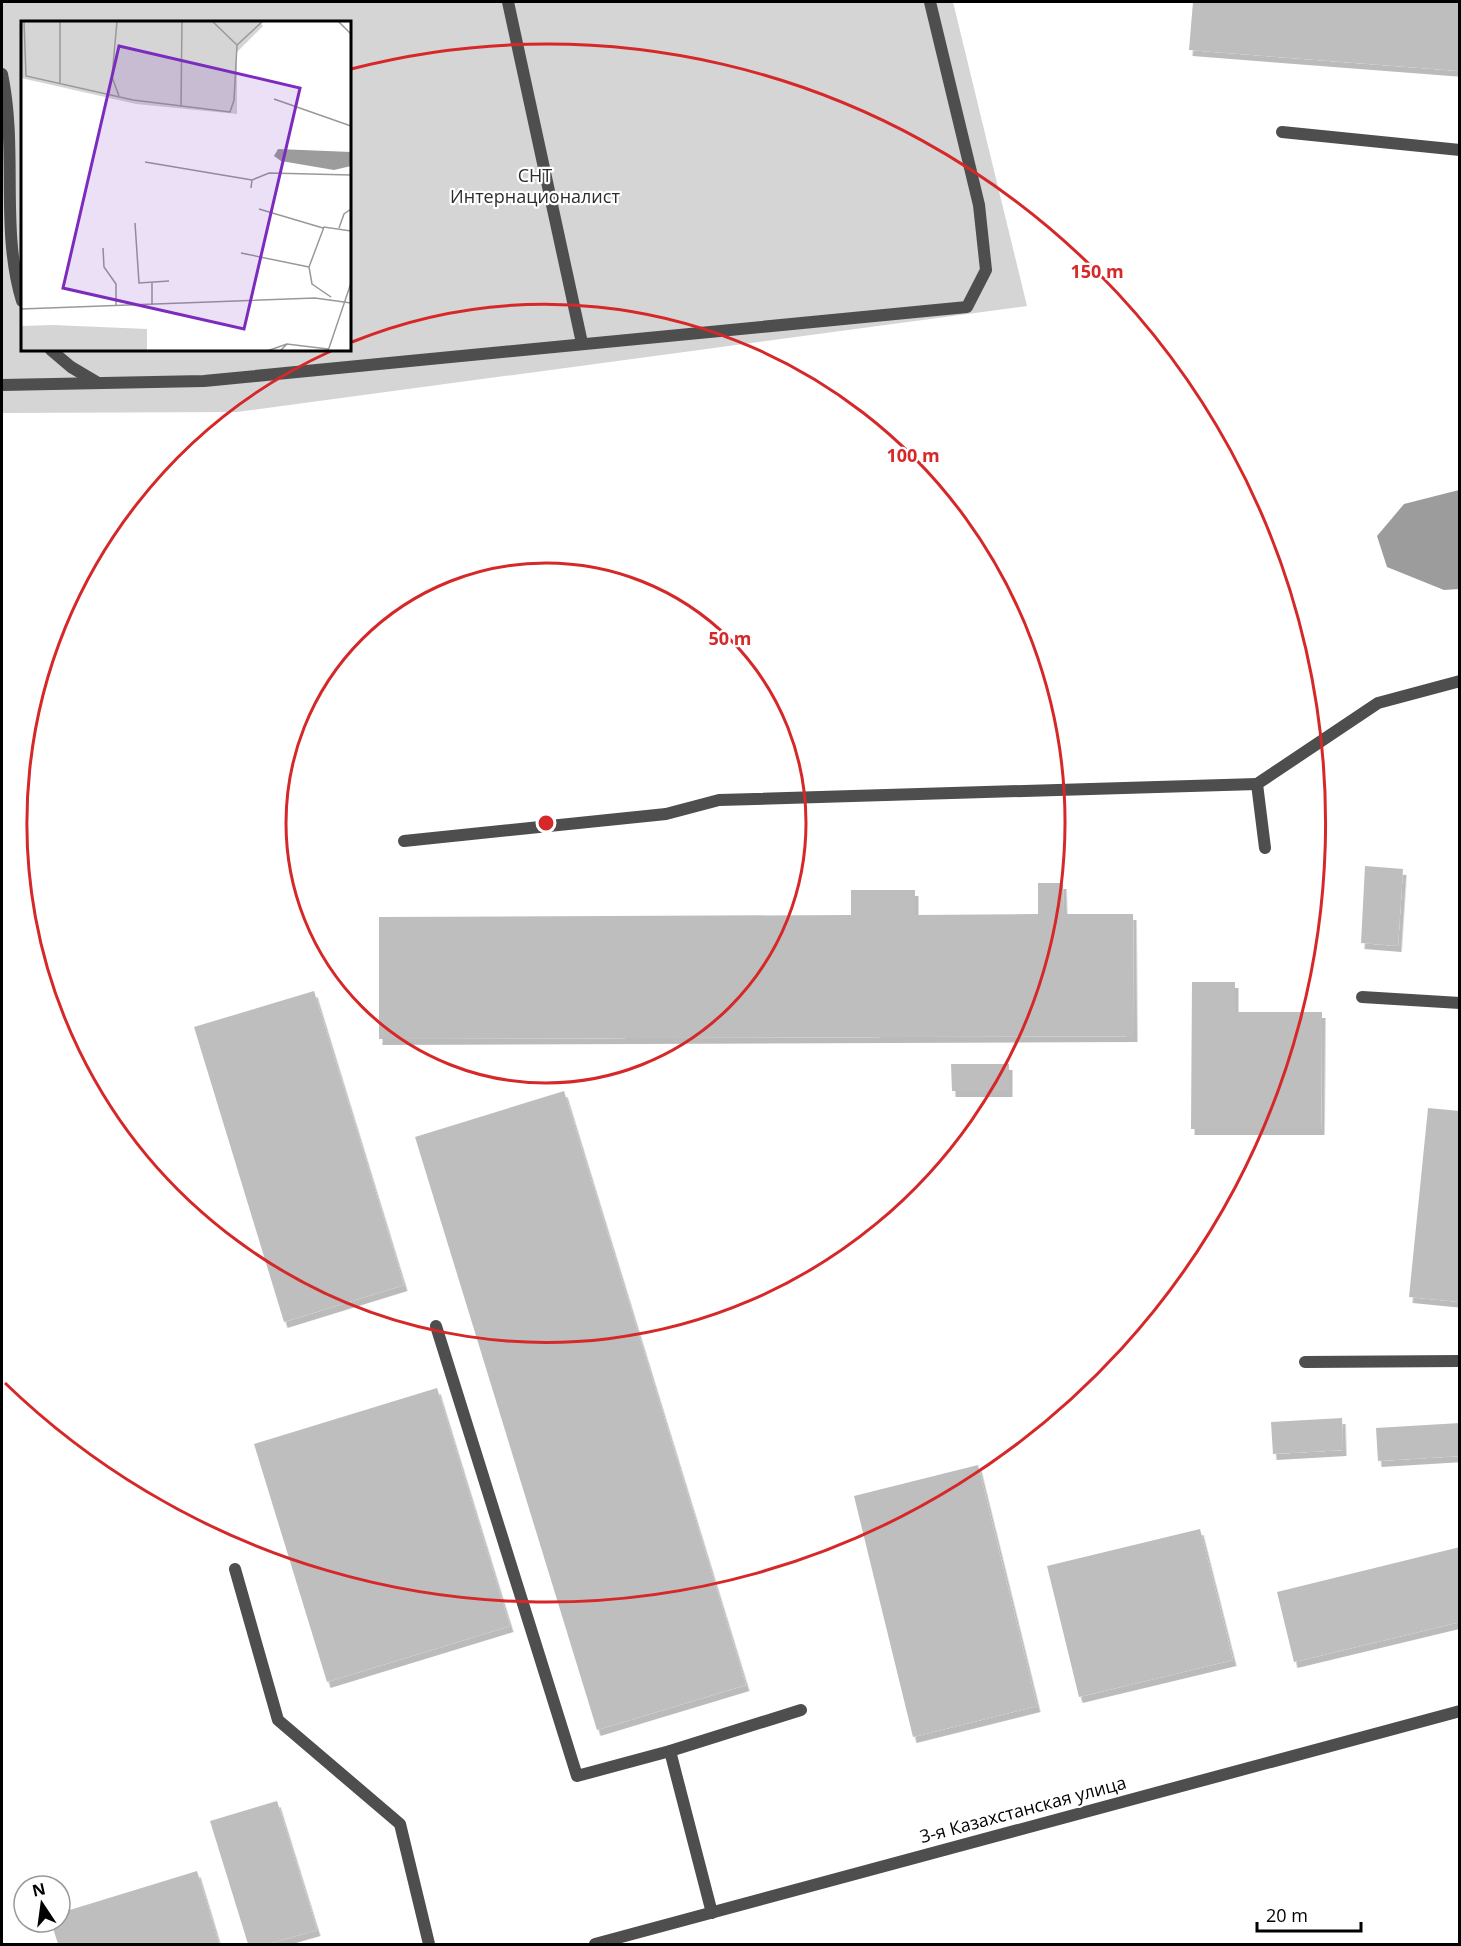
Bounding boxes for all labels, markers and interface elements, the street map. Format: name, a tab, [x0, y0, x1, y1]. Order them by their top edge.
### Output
inset map	[21, 21, 351, 351]
park label: СНТ Интернационалист	[450, 163, 620, 208]
text: 150 m	[1070, 259, 1124, 283]
text: 100 m	[886, 443, 940, 467]
text: 50 m	[709, 626, 751, 650]
centre of rings	[536, 813, 556, 833]
street label: 3-я Казахстанская улица	[917, 1770, 1129, 1848]
north arrow	[12, 1874, 72, 1934]
text: N	[30, 1877, 47, 1902]
scale bar	[1257, 1895, 1360, 1933]
text: 20 m	[1266, 1903, 1308, 1927]

